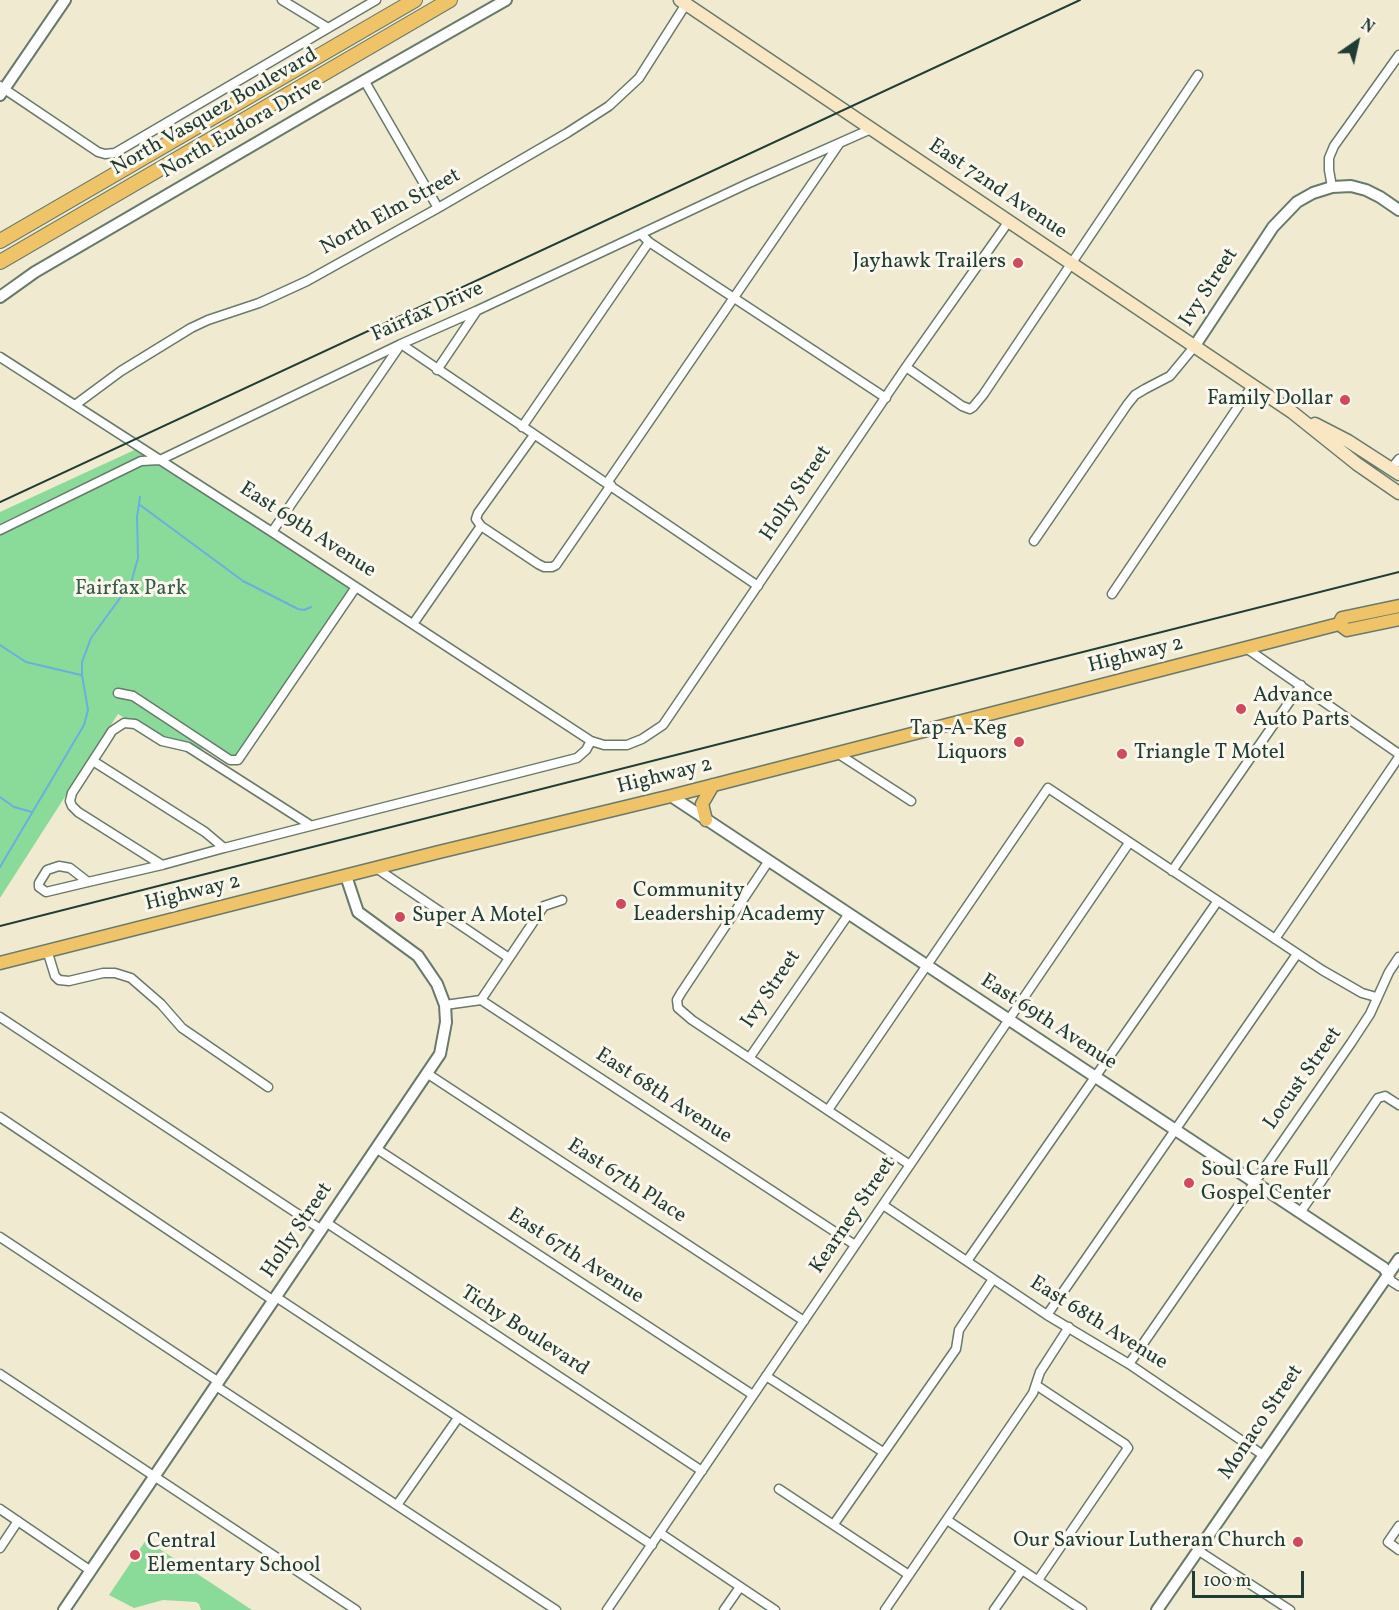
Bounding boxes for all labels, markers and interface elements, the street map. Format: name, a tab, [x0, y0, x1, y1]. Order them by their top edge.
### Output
north arrow	[1327, 12, 1387, 72]
text: N	[1356, 15, 1378, 39]
street label: North Vasquez Boulevard	[107, 44, 323, 182]
street label: North Eudora Drive	[157, 73, 327, 185]
street label: East 72nd Avenue	[923, 134, 1071, 246]
street label: North Elm Street	[317, 164, 465, 262]
street label: Ivy Street	[1175, 244, 1245, 332]
place label: Jayhawk Trailers	[853, 250, 1006, 276]
marker: Jayhawk Trailers	[1011, 256, 1025, 270]
street label: Fairfax Drive	[368, 277, 488, 349]
place label: Family Dollar	[1207, 387, 1333, 413]
marker: Family Dollar	[1338, 393, 1352, 407]
street label: Holly Street	[756, 441, 838, 547]
street label: East 69th Avenue	[234, 477, 380, 585]
park label: Fairfax Park	[75, 577, 187, 603]
street label: Highway 2	[1086, 632, 1186, 680]
place label: Advance Auto Parts	[1253, 684, 1350, 734]
marker: Advance Auto Parts	[1234, 702, 1248, 716]
place label: Tap-A-Keg Liquors	[910, 717, 1007, 767]
marker: Tap-A-Keg Liquors	[1012, 735, 1026, 749]
place label: Triangle T Motel	[1134, 741, 1285, 767]
marker: Triangle T Motel	[1115, 747, 1129, 761]
street label: Highway 2	[615, 753, 715, 801]
street label: Highway 2	[143, 870, 243, 918]
place label: Community Leadership Academy	[633, 879, 825, 929]
marker: Community Leadership Academy	[614, 897, 628, 911]
place label: Super A Motel	[412, 904, 543, 930]
marker: Super A Motel	[393, 910, 407, 924]
street label: Ivy Street	[737, 946, 807, 1034]
street label: East 69th Avenue	[975, 969, 1121, 1077]
street label: Locust Street	[1259, 1023, 1349, 1135]
street label: East 68th Avenue	[590, 1043, 736, 1151]
street label: East 67th Place	[562, 1134, 690, 1230]
street label: Kearney Street	[806, 1153, 902, 1279]
place label: Soul Care Full Gospel Center	[1201, 1158, 1331, 1208]
marker: Soul Care Full Gospel Center	[1182, 1176, 1196, 1190]
street label: Holly Street	[257, 1178, 339, 1284]
street label: East 67th Avenue	[502, 1204, 648, 1310]
street label: East 68th Avenue	[1024, 1272, 1172, 1376]
street label: Tichy Boulevard	[455, 1281, 593, 1383]
street label: Monaco Street	[1214, 1361, 1310, 1485]
place label: Our Saviour Lutheran Church	[1013, 1529, 1286, 1555]
place label: Central Elementary School	[147, 1530, 321, 1580]
marker: Our Saviour Lutheran Church	[1291, 1535, 1305, 1549]
marker: Central Elementary School	[128, 1548, 142, 1562]
scale bar	[1195, 1559, 1308, 1597]
text: 100 m	[1203, 1569, 1252, 1594]

